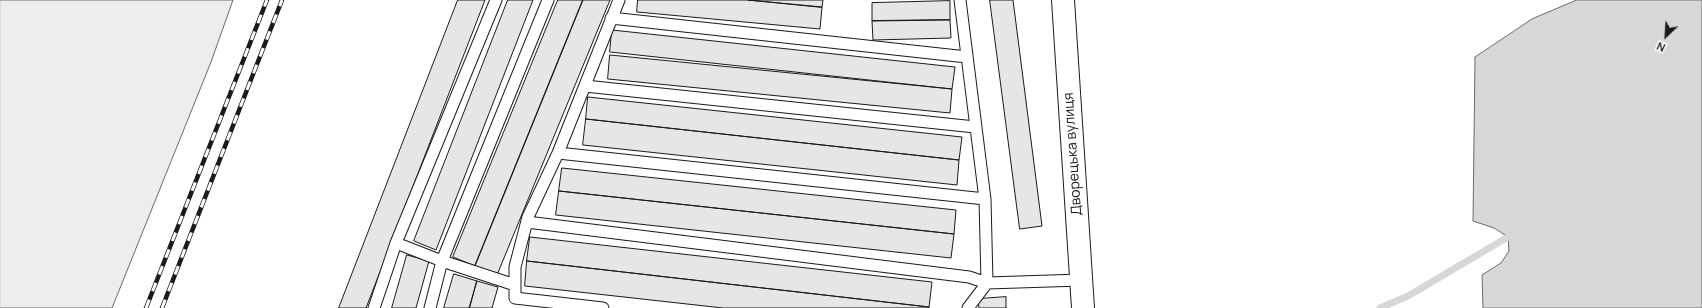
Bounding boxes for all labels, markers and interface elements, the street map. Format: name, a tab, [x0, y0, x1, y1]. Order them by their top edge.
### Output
north arrow	[1646, 16, 1686, 56]
text: N	[1654, 39, 1667, 56]
street label: Дворецька вулиця	[1060, 92, 1086, 216]

